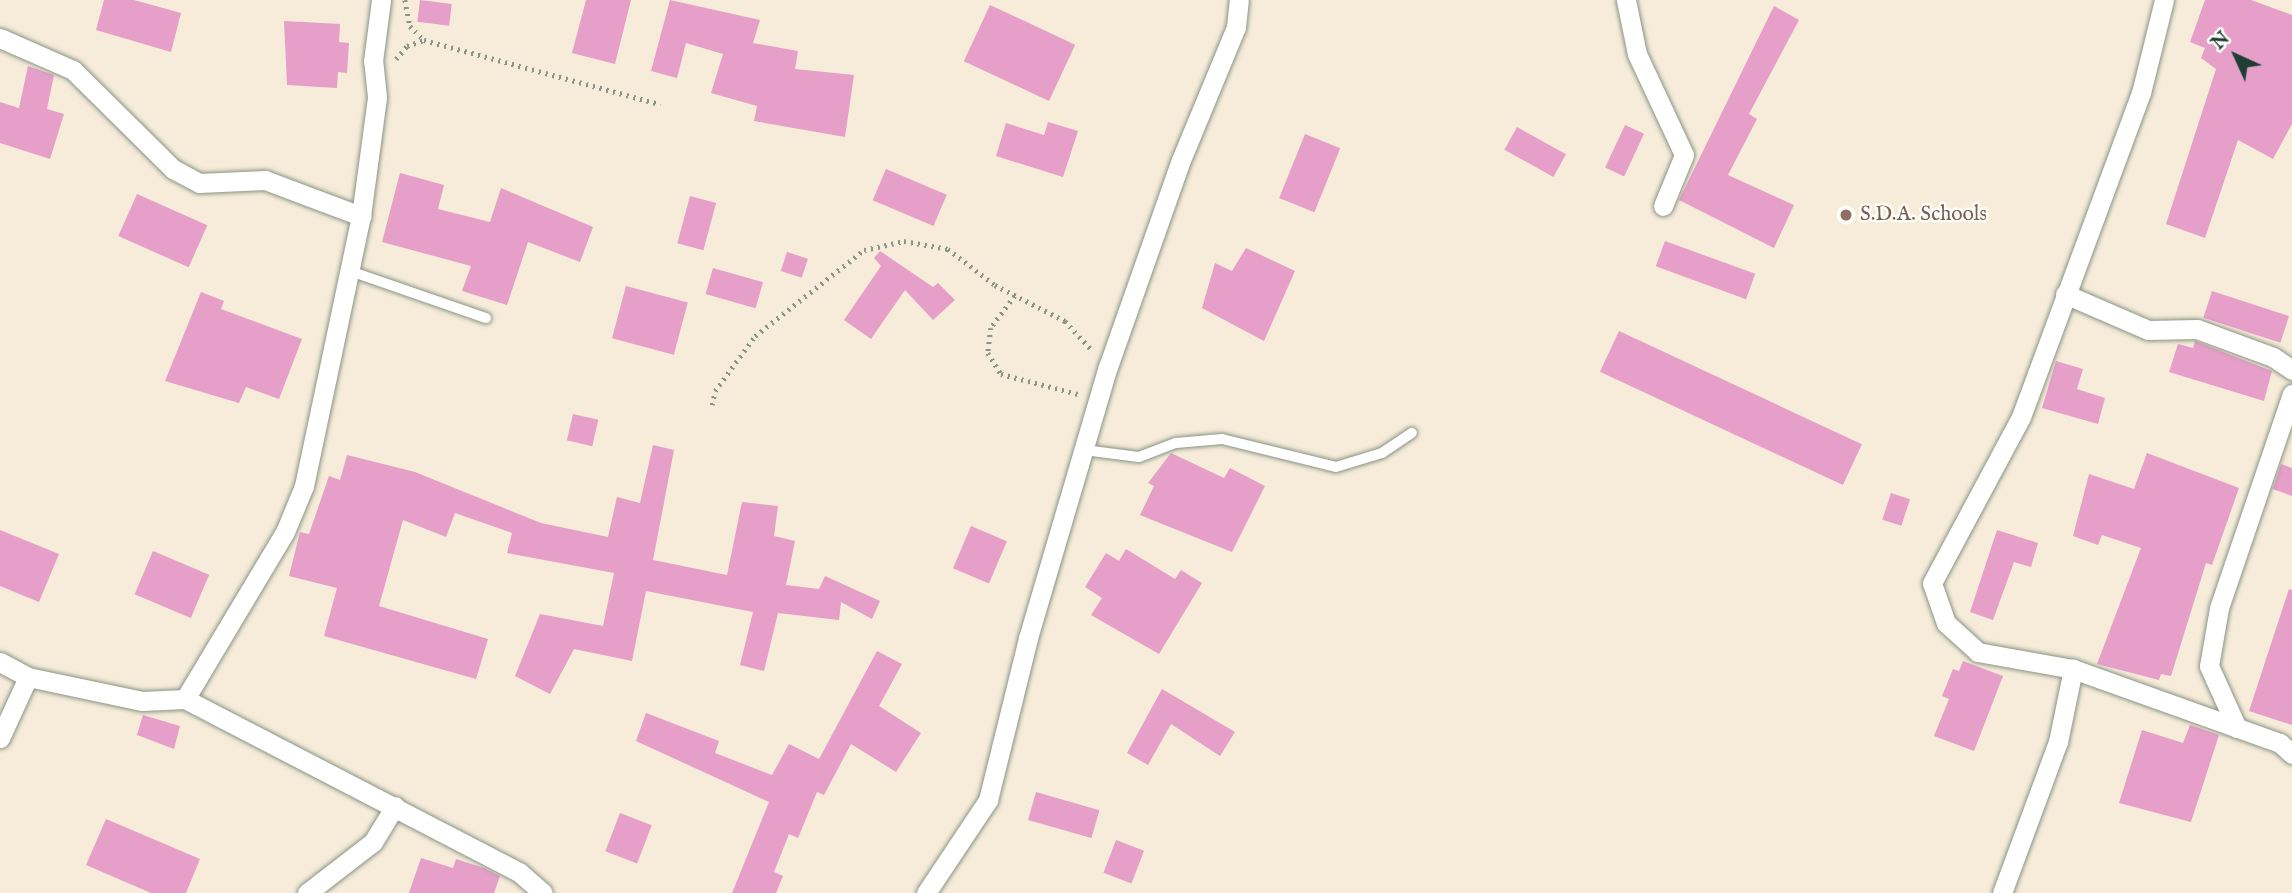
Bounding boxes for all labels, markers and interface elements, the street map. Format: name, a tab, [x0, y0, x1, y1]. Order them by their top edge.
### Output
north arrow	[2201, 21, 2271, 91]
text: N	[2207, 27, 2235, 55]
place label: S.D.A. Schools	[1860, 202, 1987, 228]
marker: S.D.A. Schools	[1838, 207, 1854, 223]

